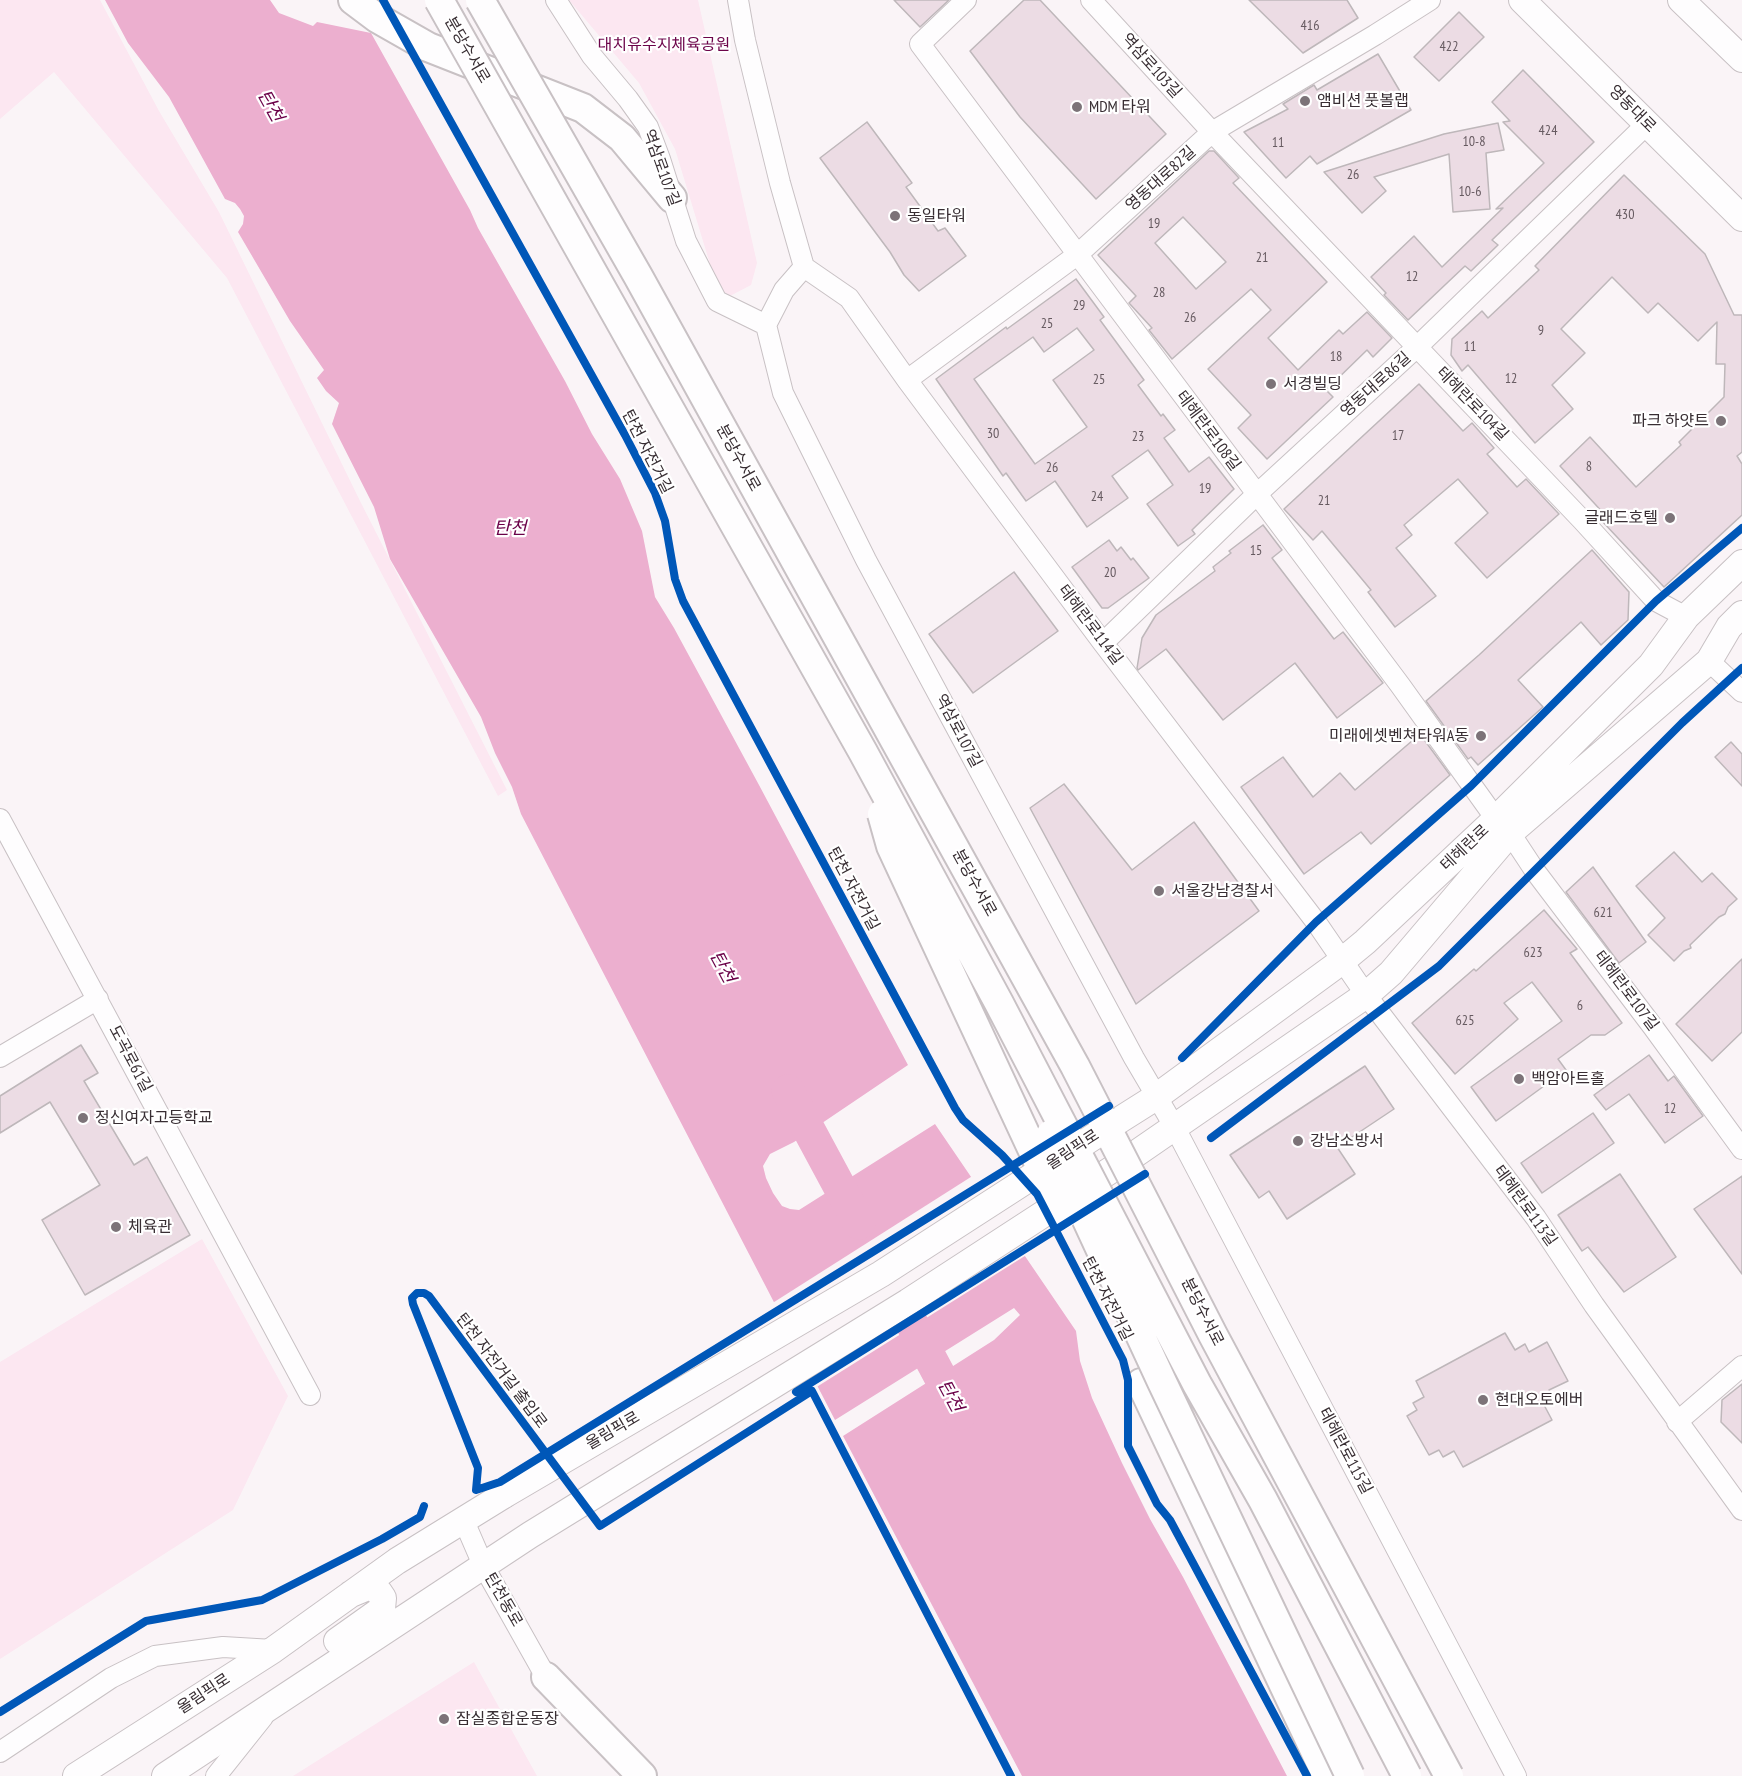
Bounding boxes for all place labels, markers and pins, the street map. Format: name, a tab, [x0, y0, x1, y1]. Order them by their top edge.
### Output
place label: 앰비션 풋볼랩	[1317, 91, 1409, 111]
marker: 앰비션 풋볼랩	[1298, 94, 1312, 108]
place label: MDM 타워	[1089, 97, 1151, 117]
marker: MDM 타워	[1070, 100, 1084, 114]
place label: 동일타워	[907, 206, 966, 226]
marker: 동일타워	[888, 209, 902, 223]
place label: 서경빌딩	[1283, 374, 1342, 394]
marker: 서경빌딩	[1264, 377, 1278, 391]
place label: 파크 하얏트	[1632, 411, 1709, 431]
marker: 파크 하얏트	[1714, 414, 1728, 428]
place label: 글래드호텔	[1584, 508, 1658, 528]
marker: 글래드호텔	[1663, 511, 1677, 525]
place label: 미래에셋벤쳐타워A동	[1329, 726, 1469, 746]
marker: 미래에셋벤쳐타워A동	[1474, 729, 1488, 743]
place label: 서울강남경찰서	[1171, 881, 1274, 901]
marker: 서울강남경찰서	[1152, 884, 1166, 898]
place label: 백암아트홀	[1531, 1069, 1605, 1089]
marker: 백암아트홀	[1512, 1072, 1526, 1086]
place label: 정신여자고등학교	[95, 1108, 213, 1128]
marker: 정신여자고등학교	[76, 1111, 90, 1125]
place label: 강남소방서	[1310, 1131, 1384, 1151]
marker: 강남소방서	[1291, 1134, 1305, 1148]
place label: 체육관	[128, 1217, 172, 1237]
marker: 체육관	[109, 1220, 123, 1234]
place label: 현대오토에버	[1495, 1390, 1583, 1410]
marker: 현대오토에버	[1476, 1393, 1490, 1407]
place label: 잠실종합운동장	[456, 1709, 559, 1729]
marker: 잠실종합운동장	[437, 1712, 451, 1726]

